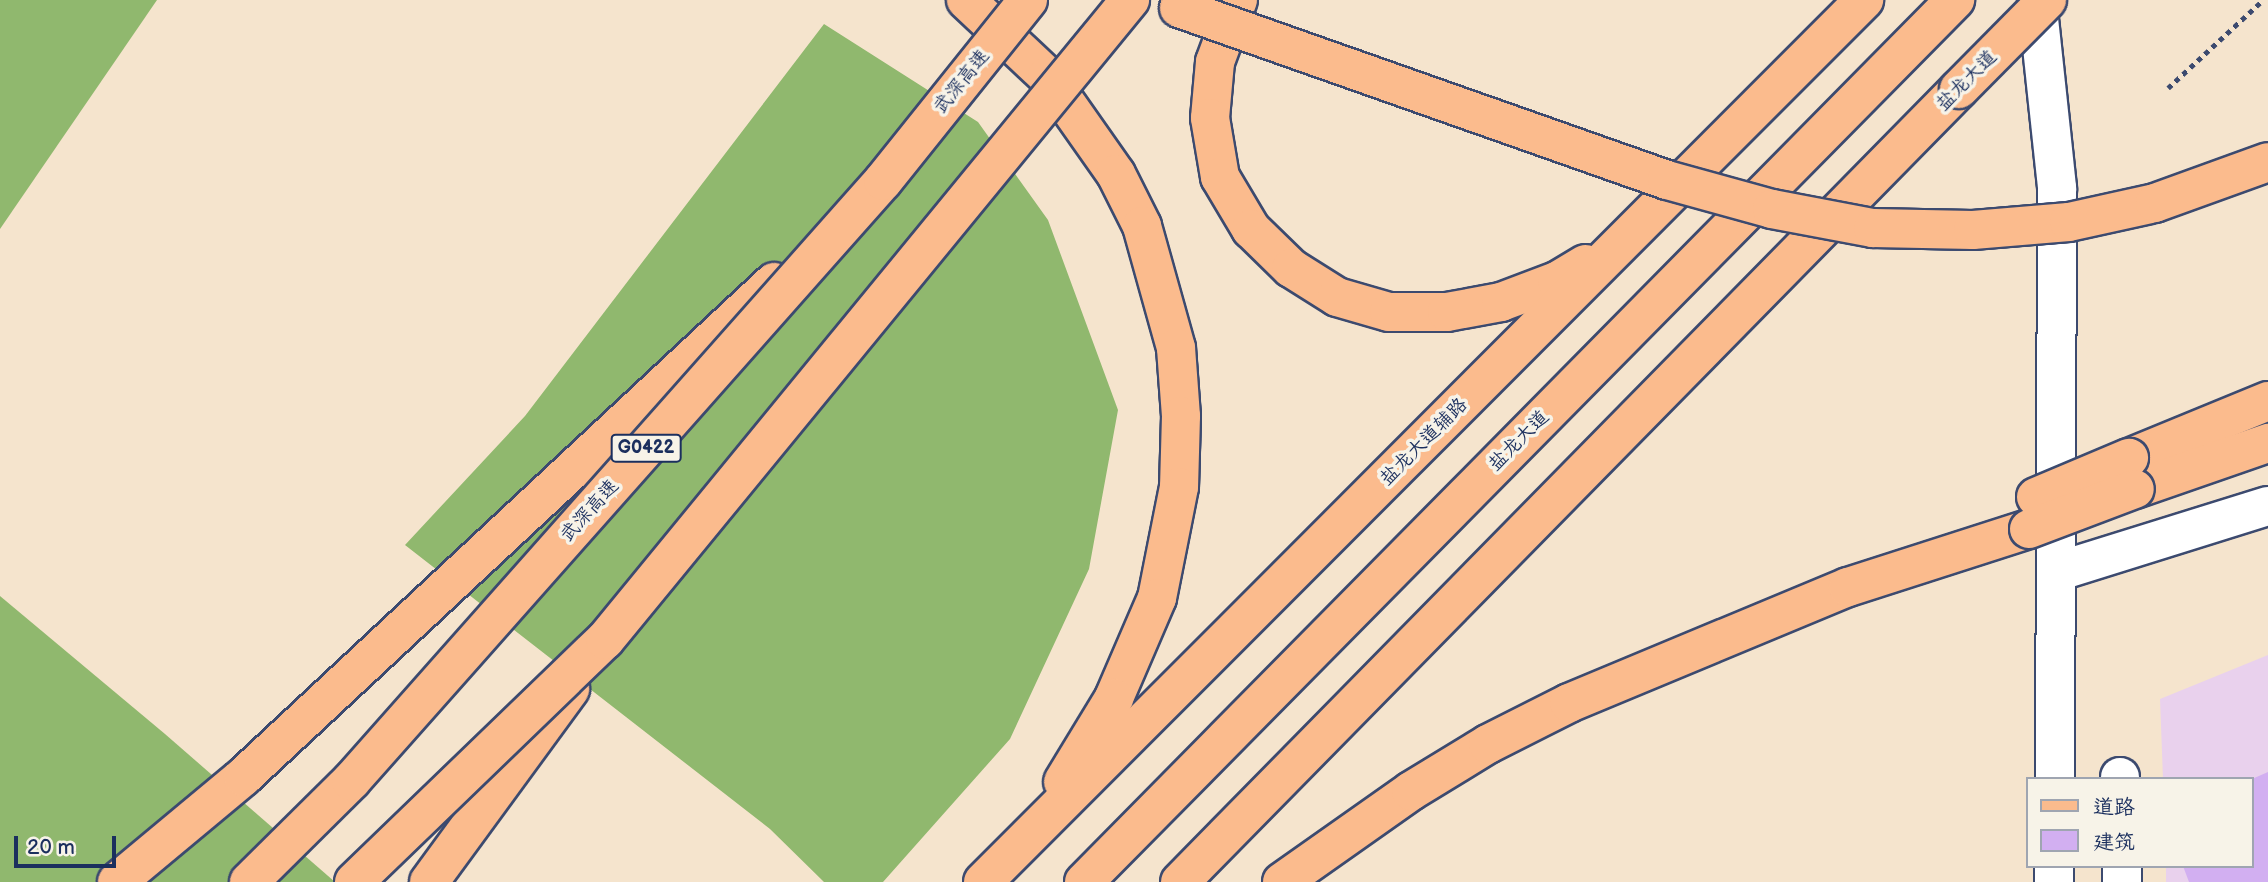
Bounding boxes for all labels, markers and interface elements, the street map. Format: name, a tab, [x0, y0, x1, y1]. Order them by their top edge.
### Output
street label: 武深高速	[929, 45, 995, 119]
street label: 盐龙大道	[1932, 46, 2002, 116]
street label: 盐龙大道辅路	[1376, 394, 1472, 490]
street label: 盐龙大道	[1484, 406, 1554, 476]
road number: G0422	[609, 434, 683, 462]
street label: 武深高速	[556, 475, 624, 547]
legend	[2026, 777, 2254, 868]
text: 道路	[2093, 795, 2135, 820]
scale bar	[18, 822, 119, 866]
text: 建筑	[2093, 830, 2135, 855]
text: 20 m	[27, 835, 75, 860]

